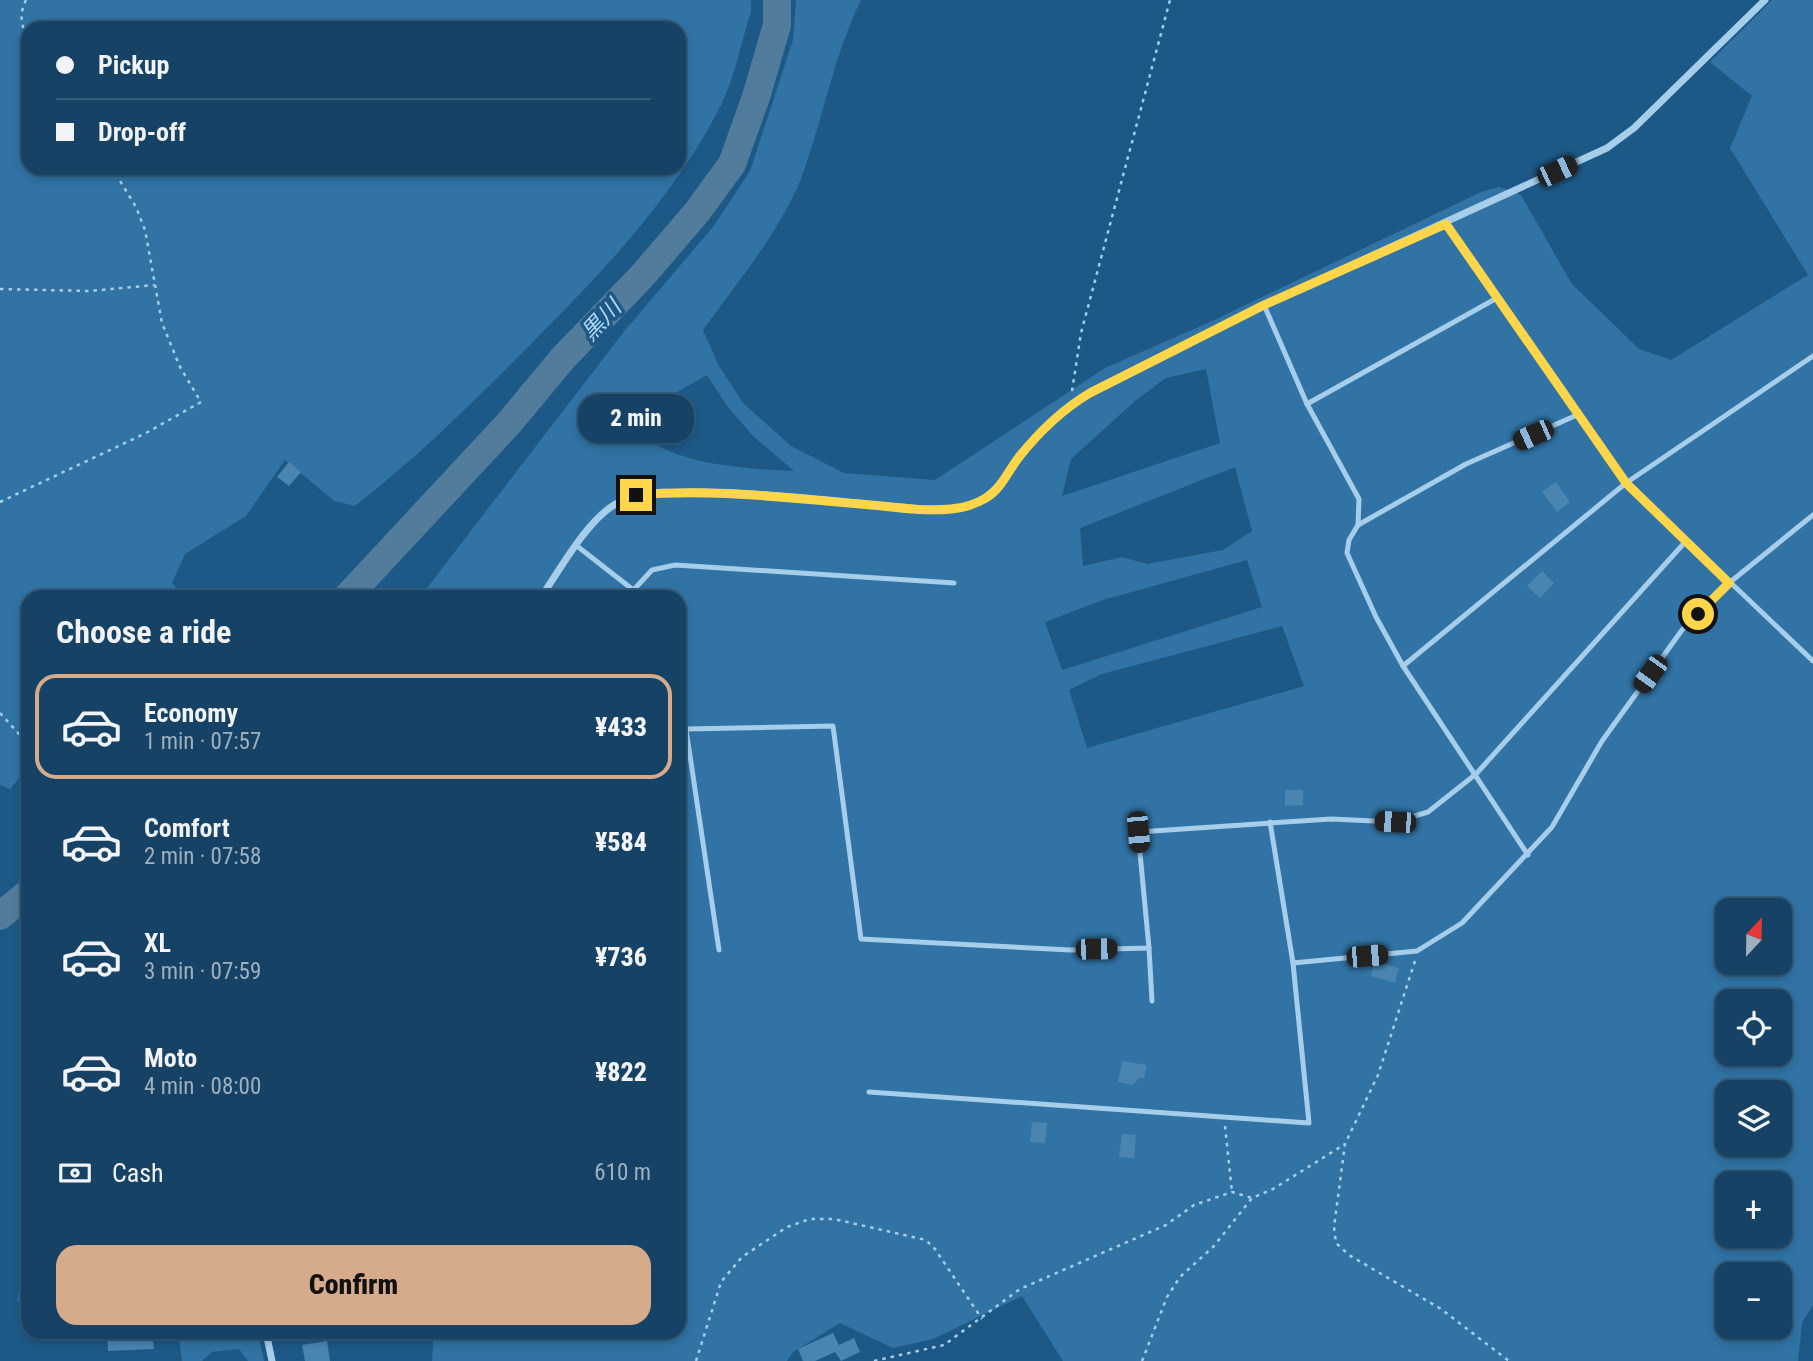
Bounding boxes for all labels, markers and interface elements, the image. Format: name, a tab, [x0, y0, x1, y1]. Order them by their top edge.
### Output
text: Pickup	[98, 50, 169, 80]
text: Drop-off	[98, 117, 186, 147]
car	[1534, 153, 1581, 189]
water label: 黒川	[576, 292, 629, 346]
callout: 2 min	[578, 393, 694, 442]
text: 2 min	[610, 405, 662, 432]
car	[1510, 417, 1557, 453]
route end	[620, 479, 652, 511]
route start	[1682, 598, 1714, 630]
text: Choose a ride	[56, 613, 231, 651]
car	[1630, 651, 1671, 697]
icon: car	[60, 695, 123, 758]
text: Economy	[144, 698, 238, 728]
text: ¥433	[595, 712, 647, 742]
text: 1 min · 07:57	[144, 728, 261, 755]
icon: car	[60, 810, 123, 873]
car	[1126, 810, 1151, 854]
car	[1374, 810, 1417, 834]
text: Comfort	[144, 813, 230, 843]
text: ¥584	[595, 827, 647, 857]
text: 2 min · 07:58	[144, 843, 261, 870]
north arrow	[1715, 898, 1792, 975]
map controls	[1715, 898, 1792, 1339]
icon: car	[60, 925, 123, 988]
text: XL	[144, 928, 171, 958]
car	[1075, 938, 1118, 960]
text: ¥736	[595, 942, 647, 972]
car	[1346, 944, 1389, 968]
text: 3 min · 07:59	[144, 958, 261, 985]
button: locate	[1715, 989, 1792, 1066]
icon: car	[60, 1040, 123, 1103]
text: Moto	[144, 1043, 197, 1073]
text: ¥822	[595, 1057, 647, 1087]
text: 4 min · 08:00	[144, 1073, 261, 1100]
button: layers	[1715, 1080, 1792, 1157]
icon: cash	[56, 1154, 94, 1192]
text: Cash	[112, 1158, 164, 1188]
text: 610 m	[594, 1159, 651, 1186]
button: +	[1715, 1171, 1792, 1248]
button: Confirm	[56, 1245, 651, 1325]
button: −	[1715, 1262, 1792, 1339]

